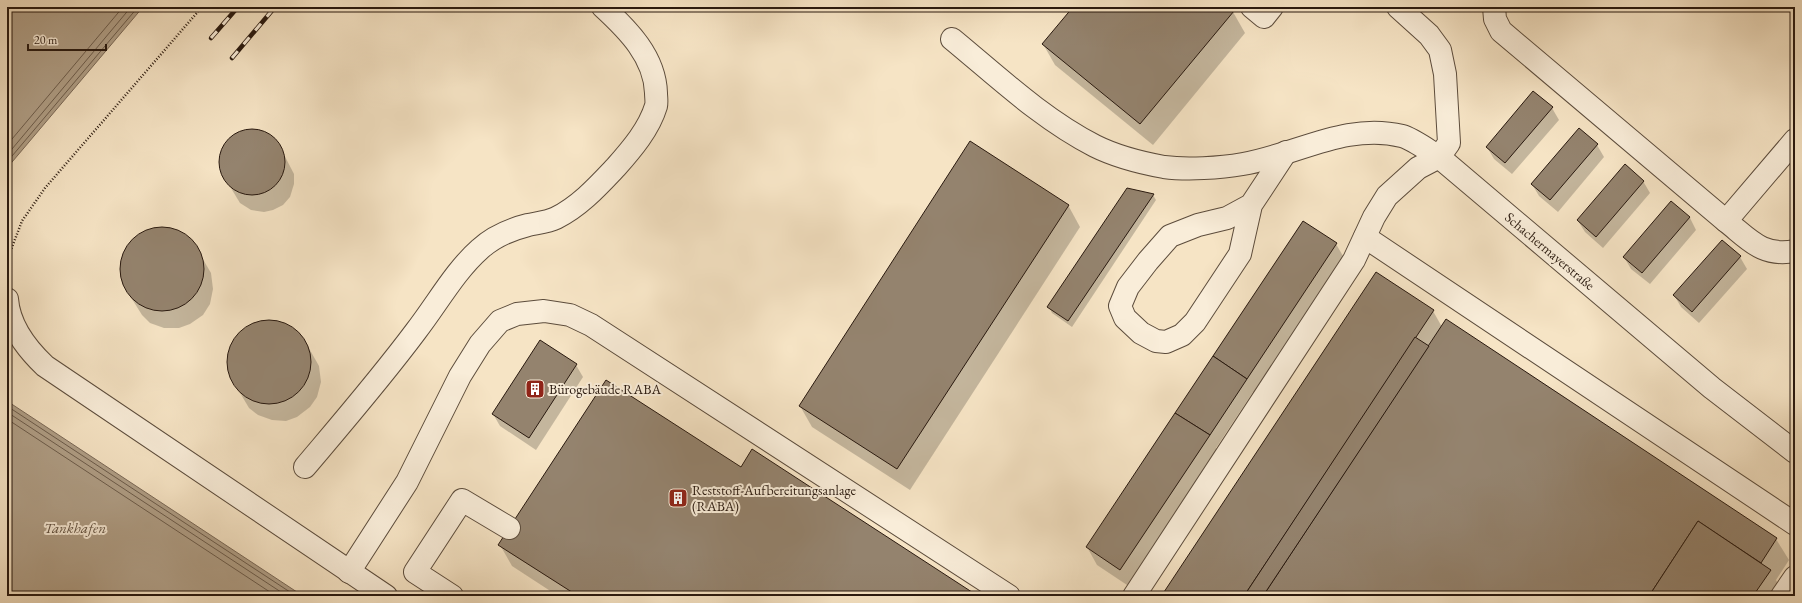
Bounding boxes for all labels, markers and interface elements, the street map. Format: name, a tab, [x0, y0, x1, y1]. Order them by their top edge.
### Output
scale bar	[28, 26, 106, 52]
text: 20 m	[34, 32, 58, 48]
street label: Schachermayerstraße	[1501, 208, 1599, 294]
building icon: Bürogebäude RABA	[524, 378, 546, 400]
place label: Bürogebäude RABA	[549, 380, 661, 398]
place label: Reststoff-Aufbereitungsanlage (RABA)	[692, 481, 857, 515]
building icon: Reststoff-Aufbereitungsanlage (RABA)	[667, 487, 689, 509]
water label: Tankhafen	[44, 518, 106, 537]

